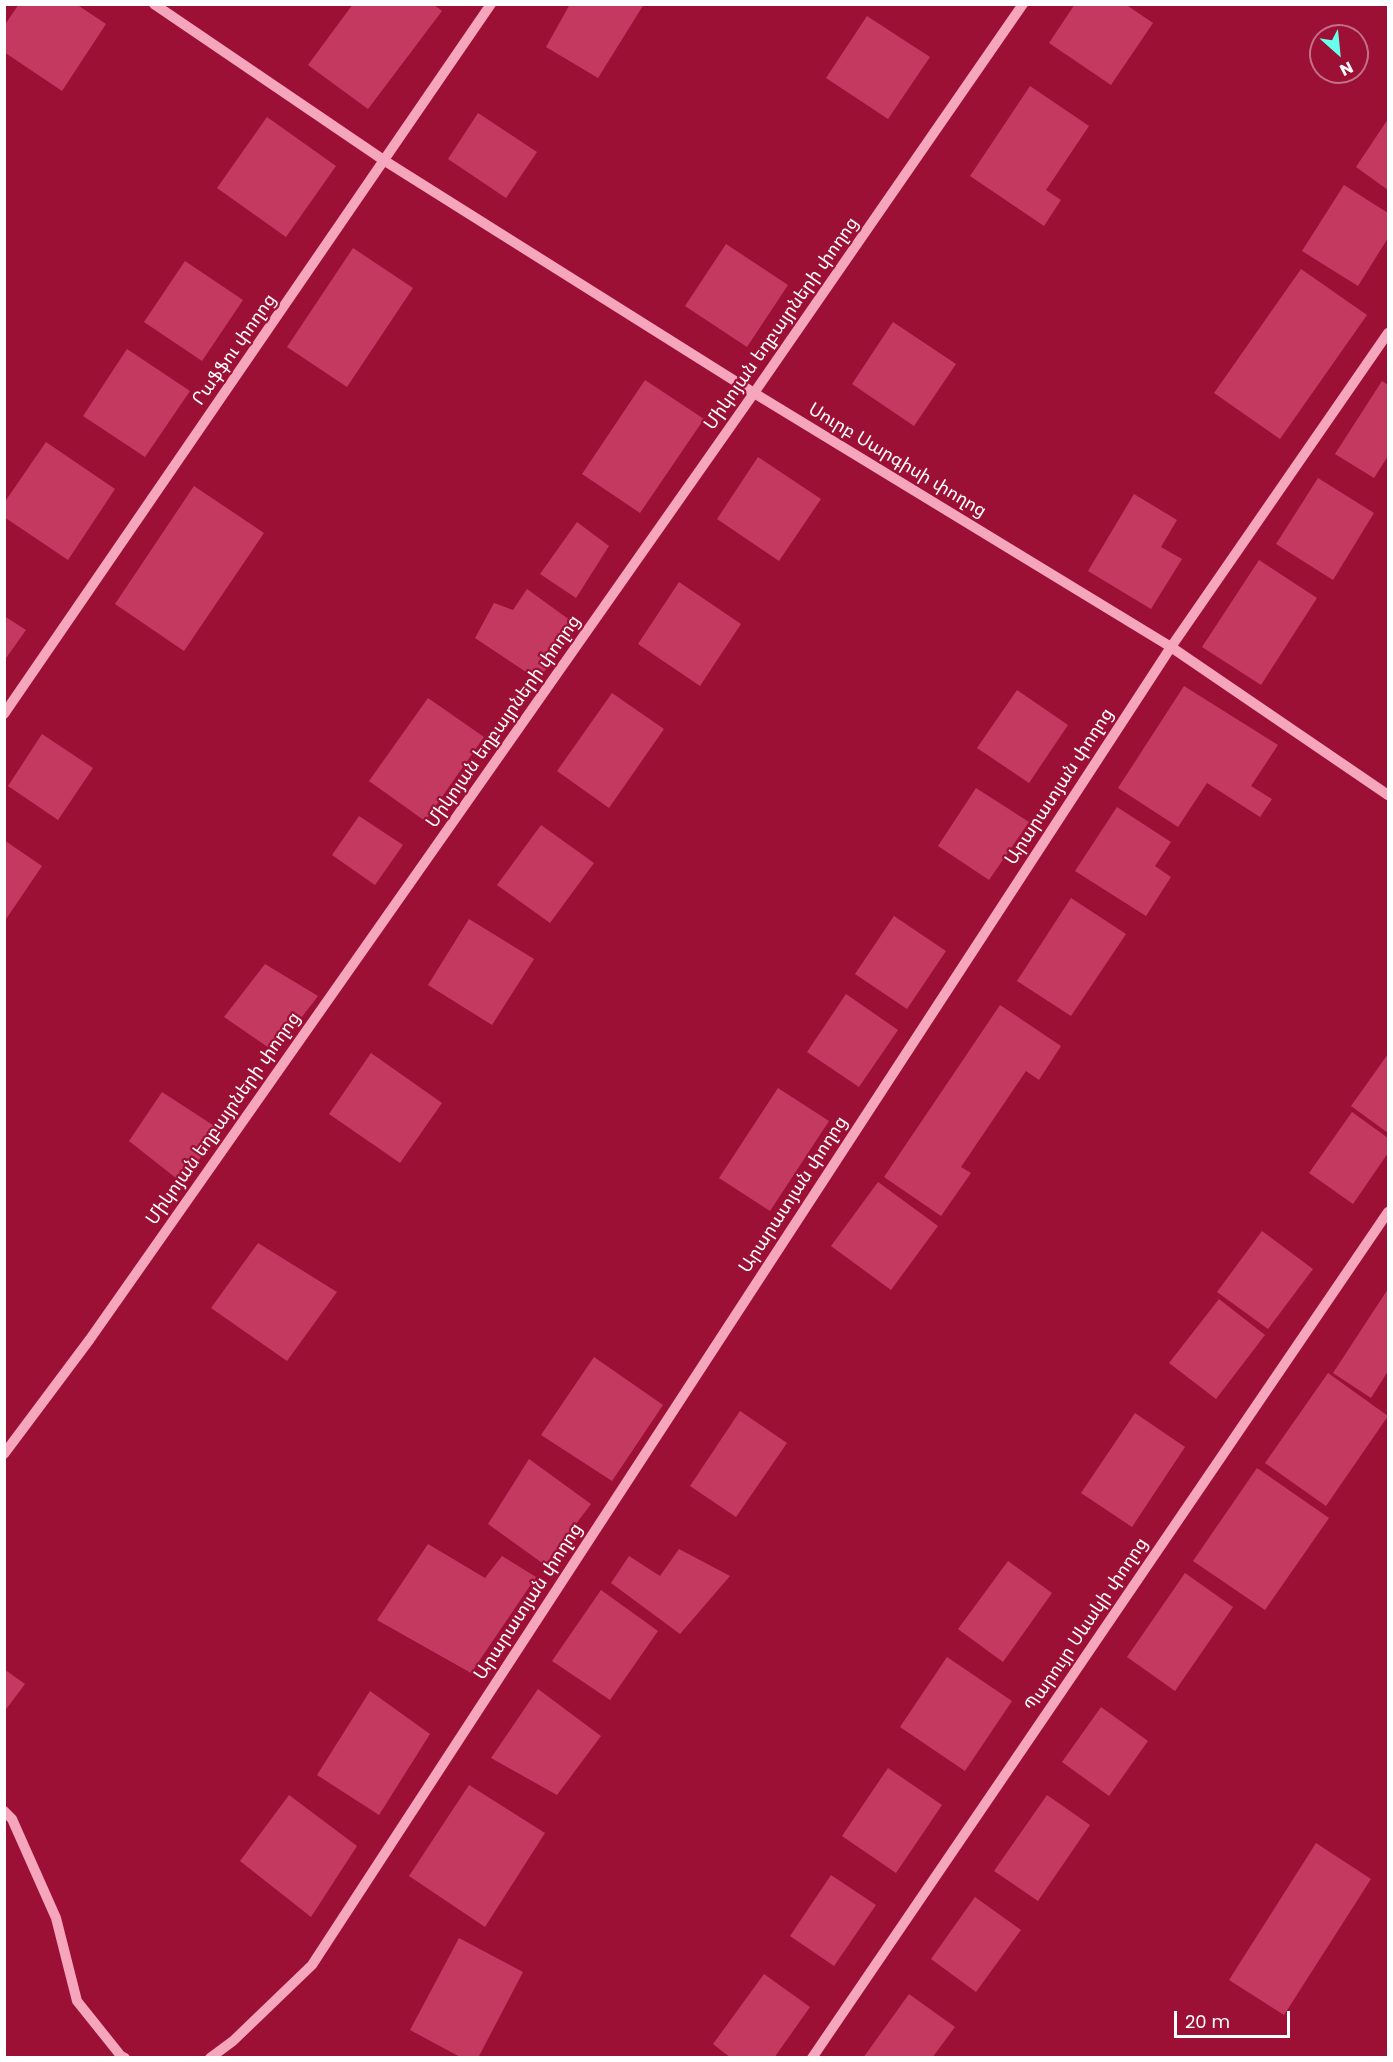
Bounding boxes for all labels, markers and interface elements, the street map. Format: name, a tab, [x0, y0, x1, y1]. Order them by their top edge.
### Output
north arrow	[1309, 24, 1369, 84]
text: N	[1336, 56, 1357, 82]
street label: Միկոյան եղբայրների փողոց	[700, 213, 864, 435]
street label: Րաֆֆու փողոց	[189, 290, 281, 410]
street label: Սուրբ Սարգիսի փողոց	[804, 399, 990, 523]
street label: Միկոյան եղբայրների փողոց	[422, 611, 586, 833]
street label: Արարատյան փողոց	[1001, 705, 1119, 869]
street label: Միկոյան եղբայրների փողոց	[142, 1008, 306, 1230]
street label: Արարատյան փողոց	[735, 1113, 853, 1277]
street label: Արարատյան փողոց	[470, 1520, 588, 1684]
street label: Պարույր Սևակի փողոց	[1021, 1534, 1153, 1716]
scale bar	[1177, 1999, 1292, 2037]
text: 20 m	[1185, 2009, 1230, 2034]

